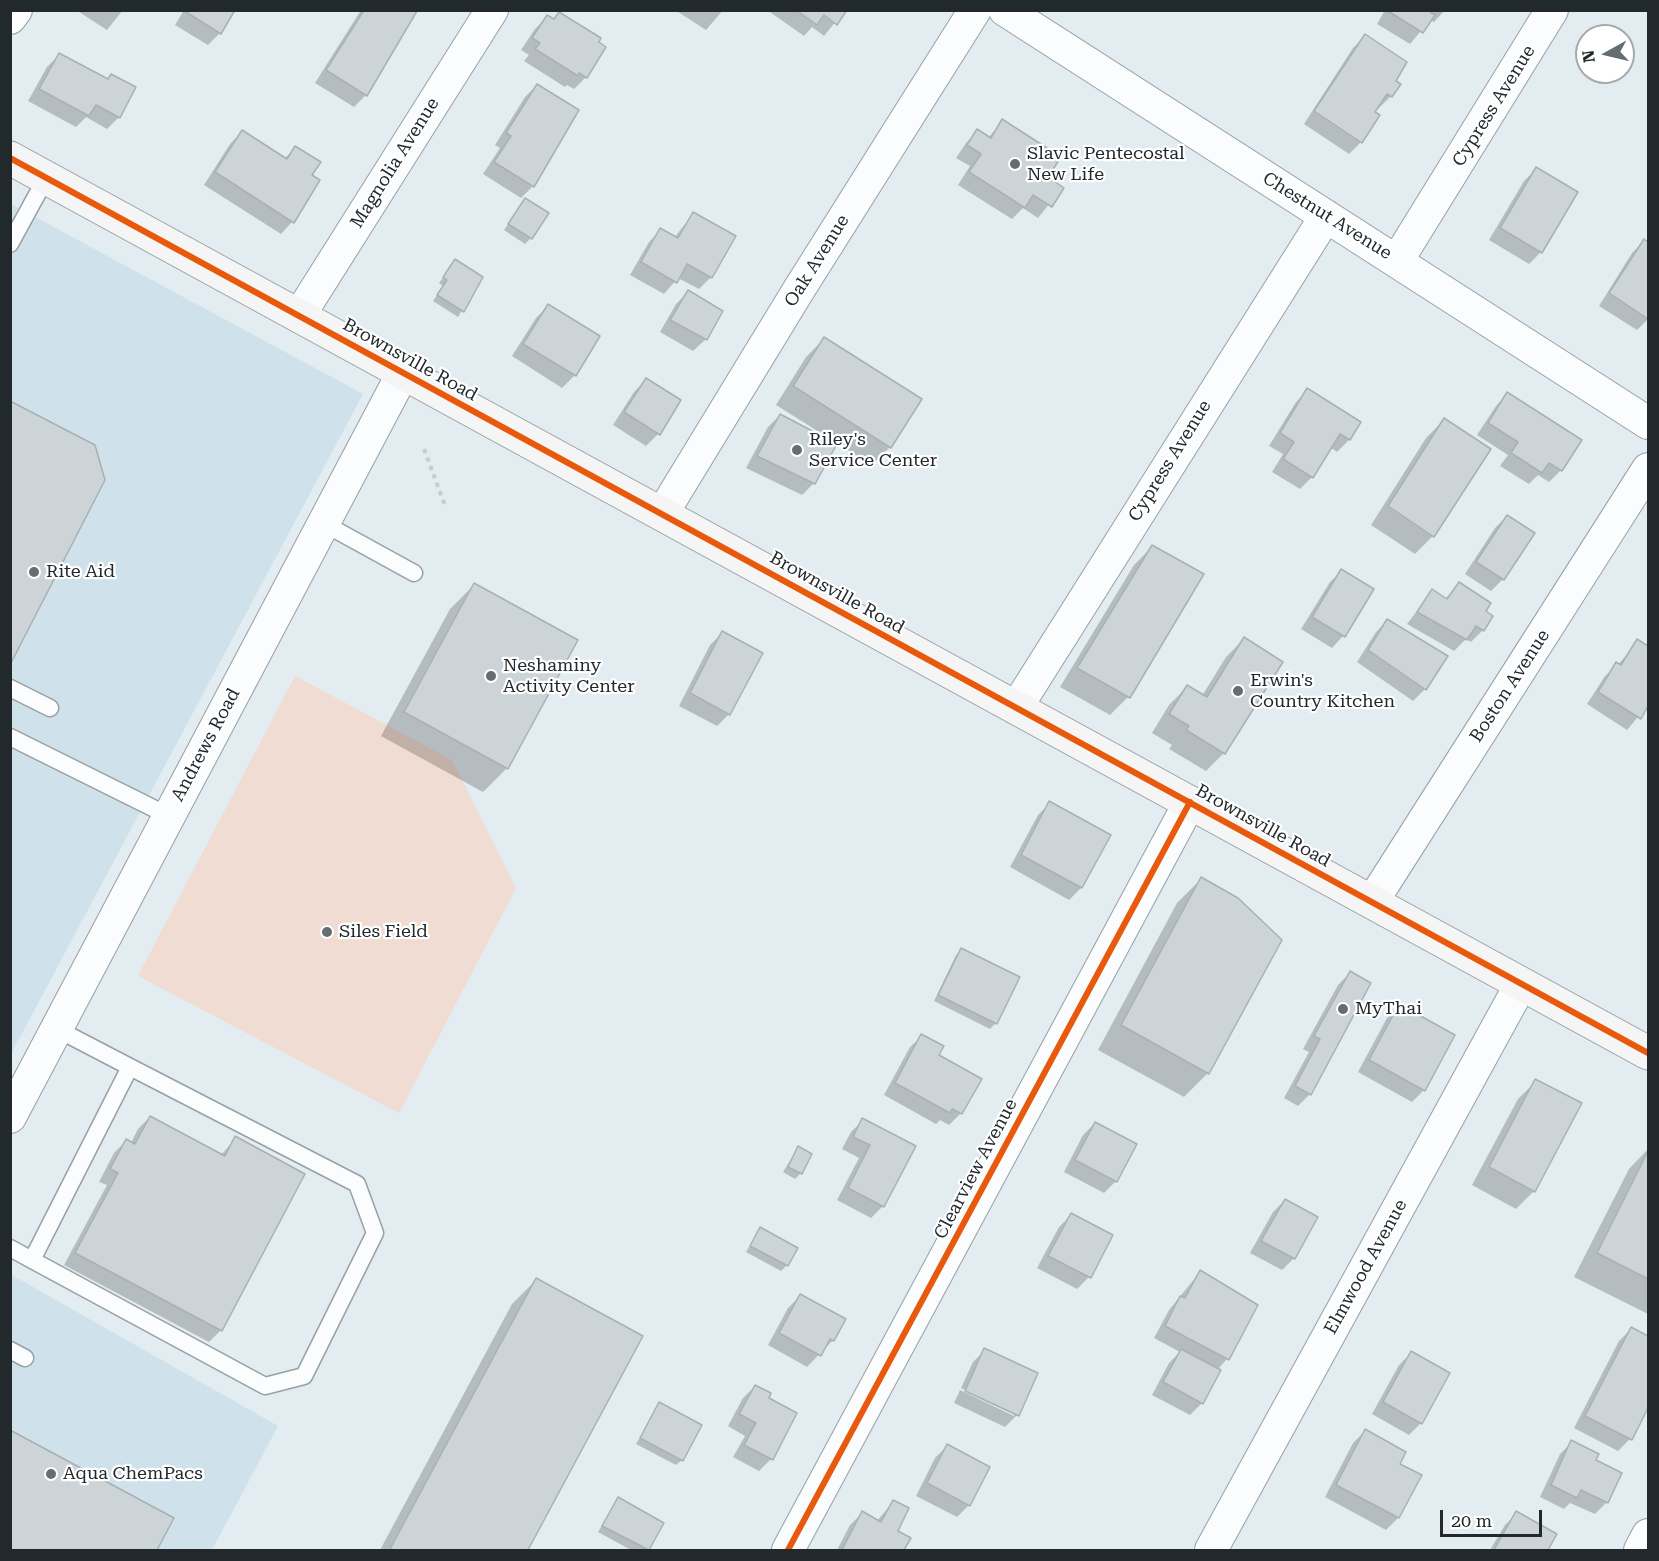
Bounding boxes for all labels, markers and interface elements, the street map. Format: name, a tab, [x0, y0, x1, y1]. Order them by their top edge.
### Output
north arrow	[1575, 24, 1635, 84]
street label: Cypress Avenue	[1448, 41, 1540, 171]
text: N	[1578, 49, 1599, 64]
street label: Magnolia Avenue	[346, 94, 444, 232]
place label: Slavic Pentecostal New Life	[1027, 143, 1185, 186]
marker: Slavic Pentecostal New Life	[1008, 157, 1022, 171]
street label: Chestnut Avenue	[1258, 168, 1396, 264]
street label: Oak Avenue	[780, 211, 854, 311]
street label: Brownsville Road	[339, 314, 481, 406]
street label: Cypress Avenue	[1124, 396, 1216, 526]
place label: Riley's Service Center	[809, 429, 937, 472]
marker: Riley's Service Center	[790, 443, 804, 457]
street label: Brownsville Road	[766, 547, 908, 639]
place label: Rite Aid	[46, 561, 115, 583]
marker: Rite Aid	[27, 565, 41, 579]
street label: Boston Avenue	[1466, 626, 1554, 746]
place label: Neshaminy Activity Center	[503, 655, 635, 698]
marker: Neshaminy Activity Center	[484, 669, 498, 683]
place label: Erwin's Country Kitchen	[1250, 670, 1395, 712]
marker: Erwin's Country Kitchen	[1231, 684, 1245, 698]
street label: Andrews Road	[167, 685, 245, 805]
street label: Brownsville Road	[1192, 780, 1334, 872]
place label: Siles Field	[339, 921, 428, 943]
marker: Siles Field	[320, 925, 334, 939]
place label: MyThai	[1355, 998, 1422, 1020]
marker: MyThai	[1336, 1002, 1350, 1016]
street label: Clearview Avenue	[930, 1095, 1022, 1243]
street label: Elmwood Avenue	[1320, 1196, 1412, 1338]
place label: Aqua ChemPacs	[63, 1463, 203, 1485]
marker: Aqua ChemPacs	[44, 1467, 58, 1481]
scale bar	[1443, 1498, 1545, 1536]
text: 20 m	[1451, 1510, 1492, 1531]

